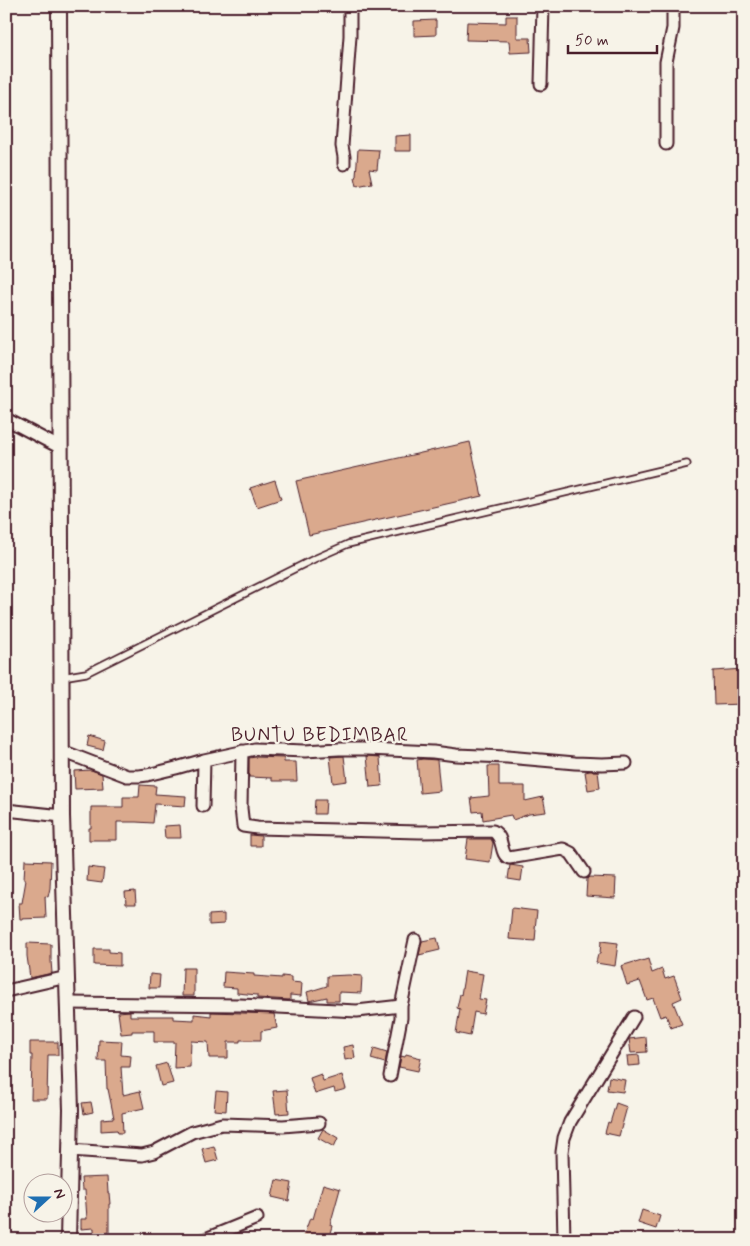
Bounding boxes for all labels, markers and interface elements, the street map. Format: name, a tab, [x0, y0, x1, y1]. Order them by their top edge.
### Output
scale bar	[568, 22, 656, 54]
text: 50 m	[575, 31, 609, 51]
district label: BUNTU BEDIMBAR	[231, 723, 409, 748]
north arrow	[22, 1174, 72, 1224]
text: N	[49, 1186, 69, 1201]

